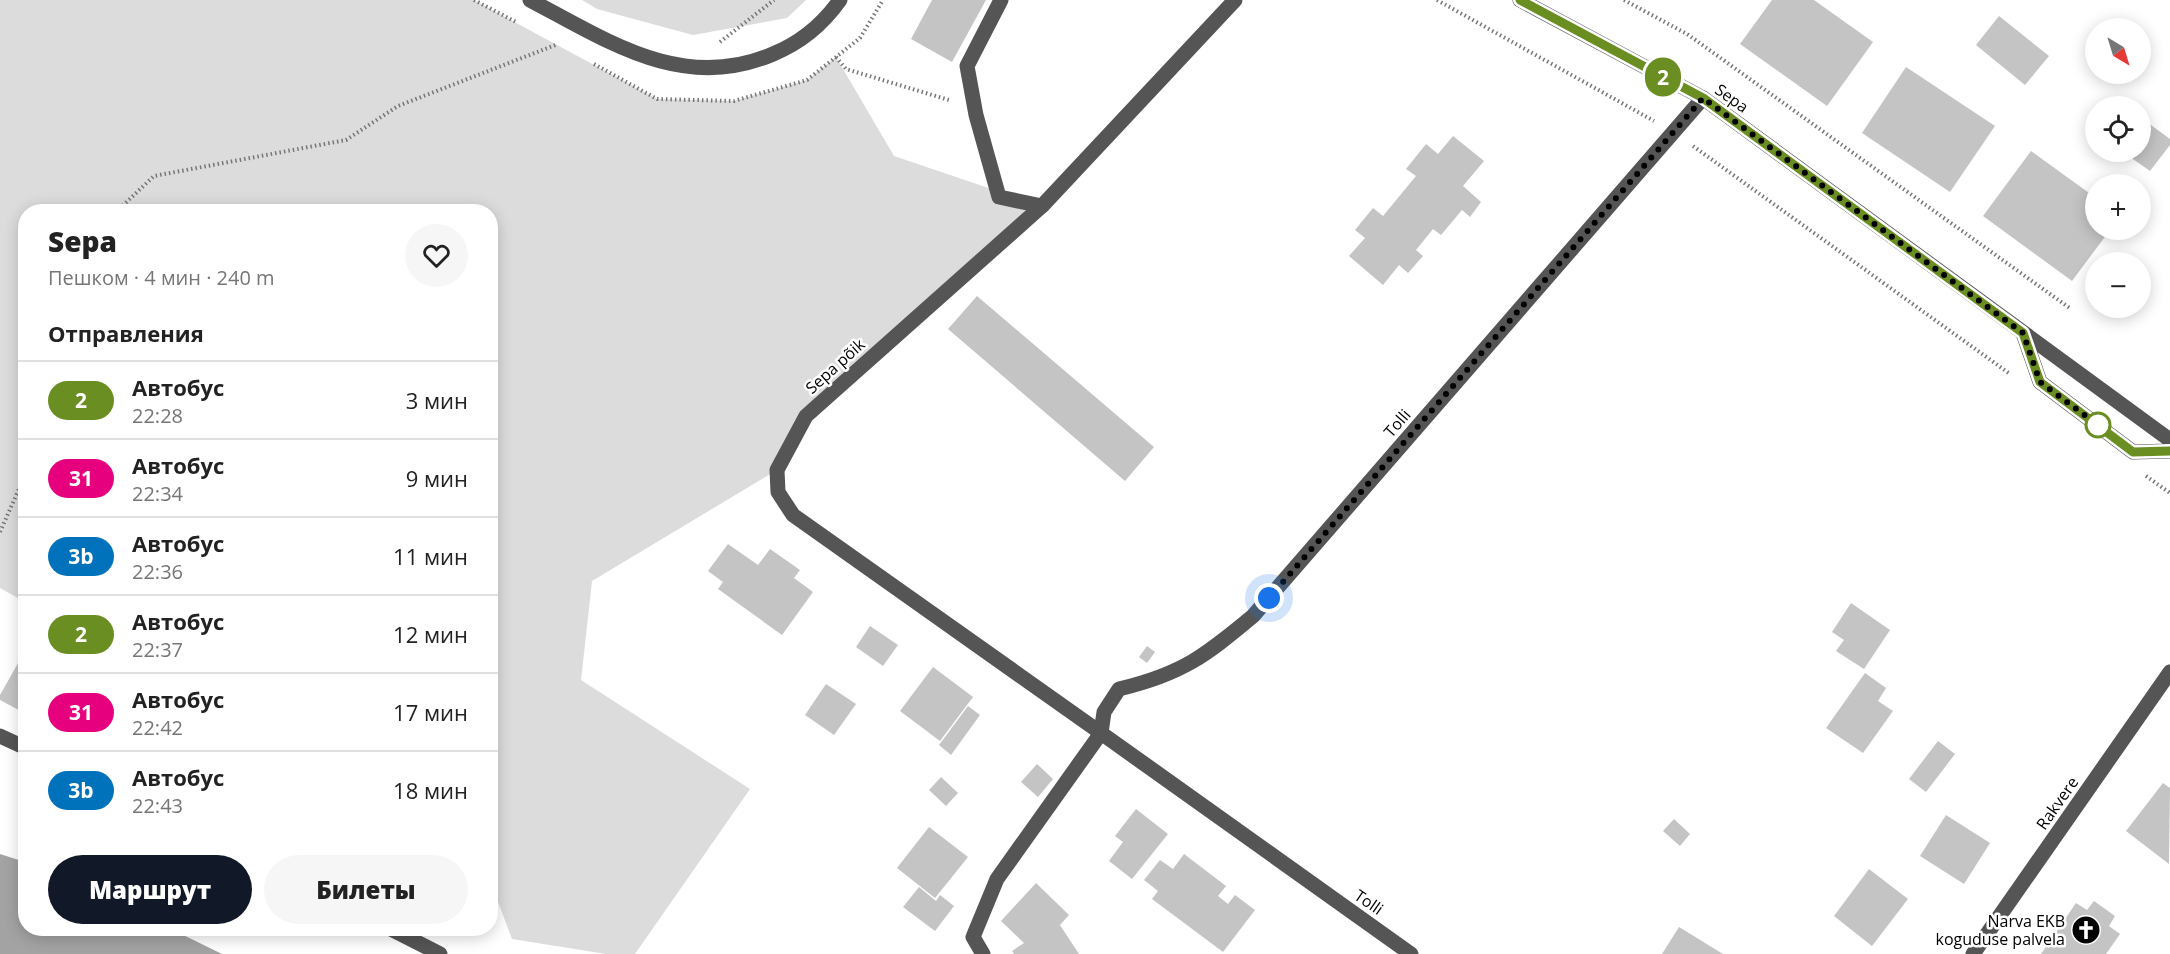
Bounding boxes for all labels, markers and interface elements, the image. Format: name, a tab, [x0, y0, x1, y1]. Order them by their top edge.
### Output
north arrow	[2085, 18, 2151, 84]
map controls	[2085, 18, 2151, 318]
line badge: 2	[1644, 58, 1682, 97]
text: 2	[1657, 63, 1669, 91]
street label: Sepa	[1711, 78, 1753, 118]
button: locate	[2085, 96, 2151, 162]
button: +	[2085, 174, 2151, 240]
text: Sepa	[48, 222, 117, 260]
button: heart	[405, 224, 468, 287]
button: −	[2085, 252, 2151, 318]
text: Пешком · 4 мин · 240 m	[48, 264, 275, 291]
text: Отправления	[48, 318, 204, 348]
street label: Sepa põik	[801, 333, 870, 398]
text: Автобус	[132, 372, 224, 402]
text: 3 мин	[406, 385, 468, 415]
text: 2	[75, 386, 87, 414]
text: 22:28	[132, 402, 183, 429]
street label: Tolli	[1379, 404, 1415, 442]
unlabelled marker	[2085, 412, 2111, 438]
text: Автобус	[132, 450, 224, 480]
text: 9 мин	[406, 463, 468, 493]
text: 31	[69, 464, 93, 492]
text: 22:34	[132, 480, 183, 507]
text: Автобус	[132, 528, 224, 558]
text: 11 мин	[393, 541, 468, 571]
text: 3b	[68, 542, 94, 570]
text: 22:36	[132, 558, 183, 585]
your location	[1254, 583, 1284, 613]
text: Автобус	[132, 606, 224, 636]
text: 12 мин	[393, 619, 468, 649]
text: 2	[75, 620, 87, 648]
text: 22:37	[132, 636, 183, 663]
text: Автобус	[132, 684, 224, 714]
text: 17 мин	[393, 697, 468, 727]
text: 31	[69, 698, 93, 726]
text: 22:42	[132, 714, 183, 741]
text: Автобус	[132, 762, 224, 792]
street label: Rakvere	[2031, 772, 2083, 834]
text: 18 мин	[393, 775, 468, 805]
text: 3b	[68, 776, 94, 804]
text: 22:43	[132, 792, 183, 819]
button: Маршрут	[48, 855, 252, 924]
button: Билеты	[264, 855, 468, 924]
street label: Tolli	[1350, 884, 1388, 920]
place label: Narva EKB koguduse palvela	[1935, 910, 2065, 950]
church icon: Narva EKB koguduse palvela	[2070, 914, 2102, 946]

